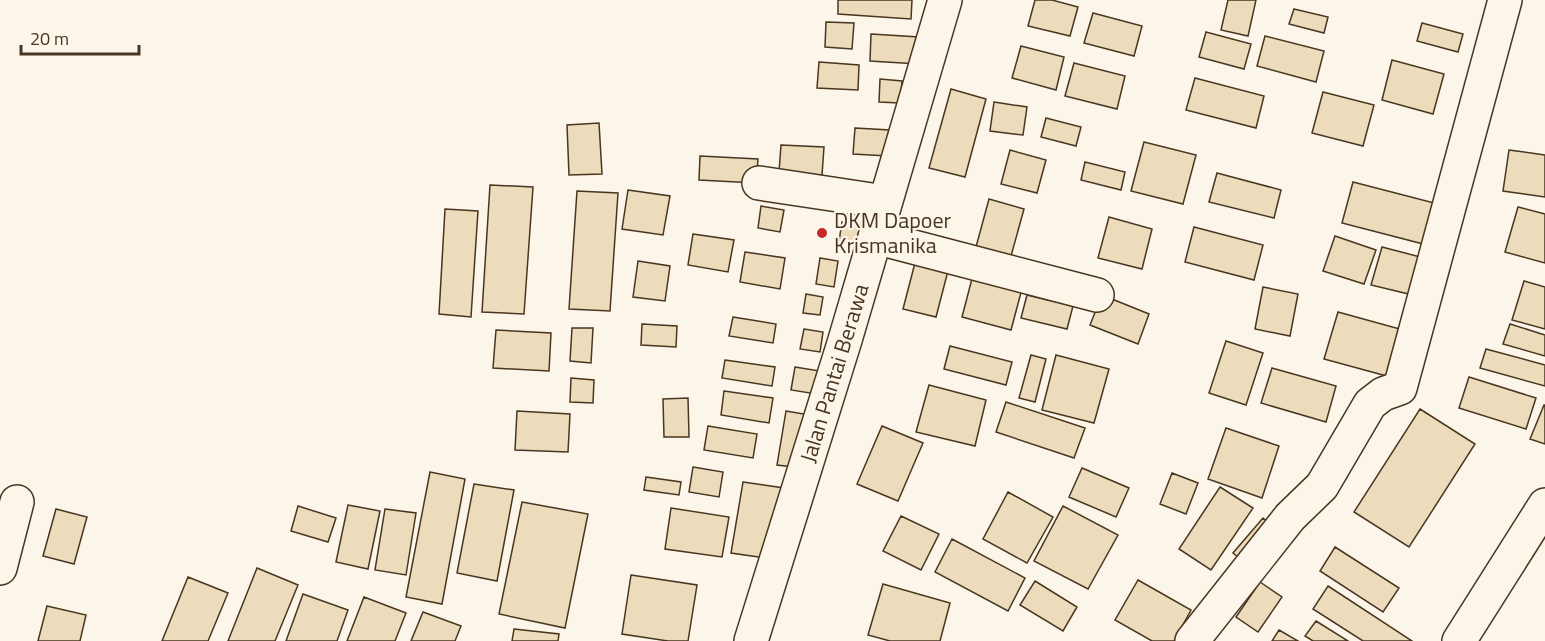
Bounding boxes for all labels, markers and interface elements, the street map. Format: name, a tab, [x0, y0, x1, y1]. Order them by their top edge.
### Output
scale bar	[21, 18, 140, 56]
text: 20 m	[30, 25, 69, 52]
place label: DKM Dapoer Krismanika	[834, 203, 952, 262]
marker: DKM Dapoer Krismanika	[815, 226, 829, 240]
street label: Jalan Pantai Berawa	[791, 279, 877, 467]

